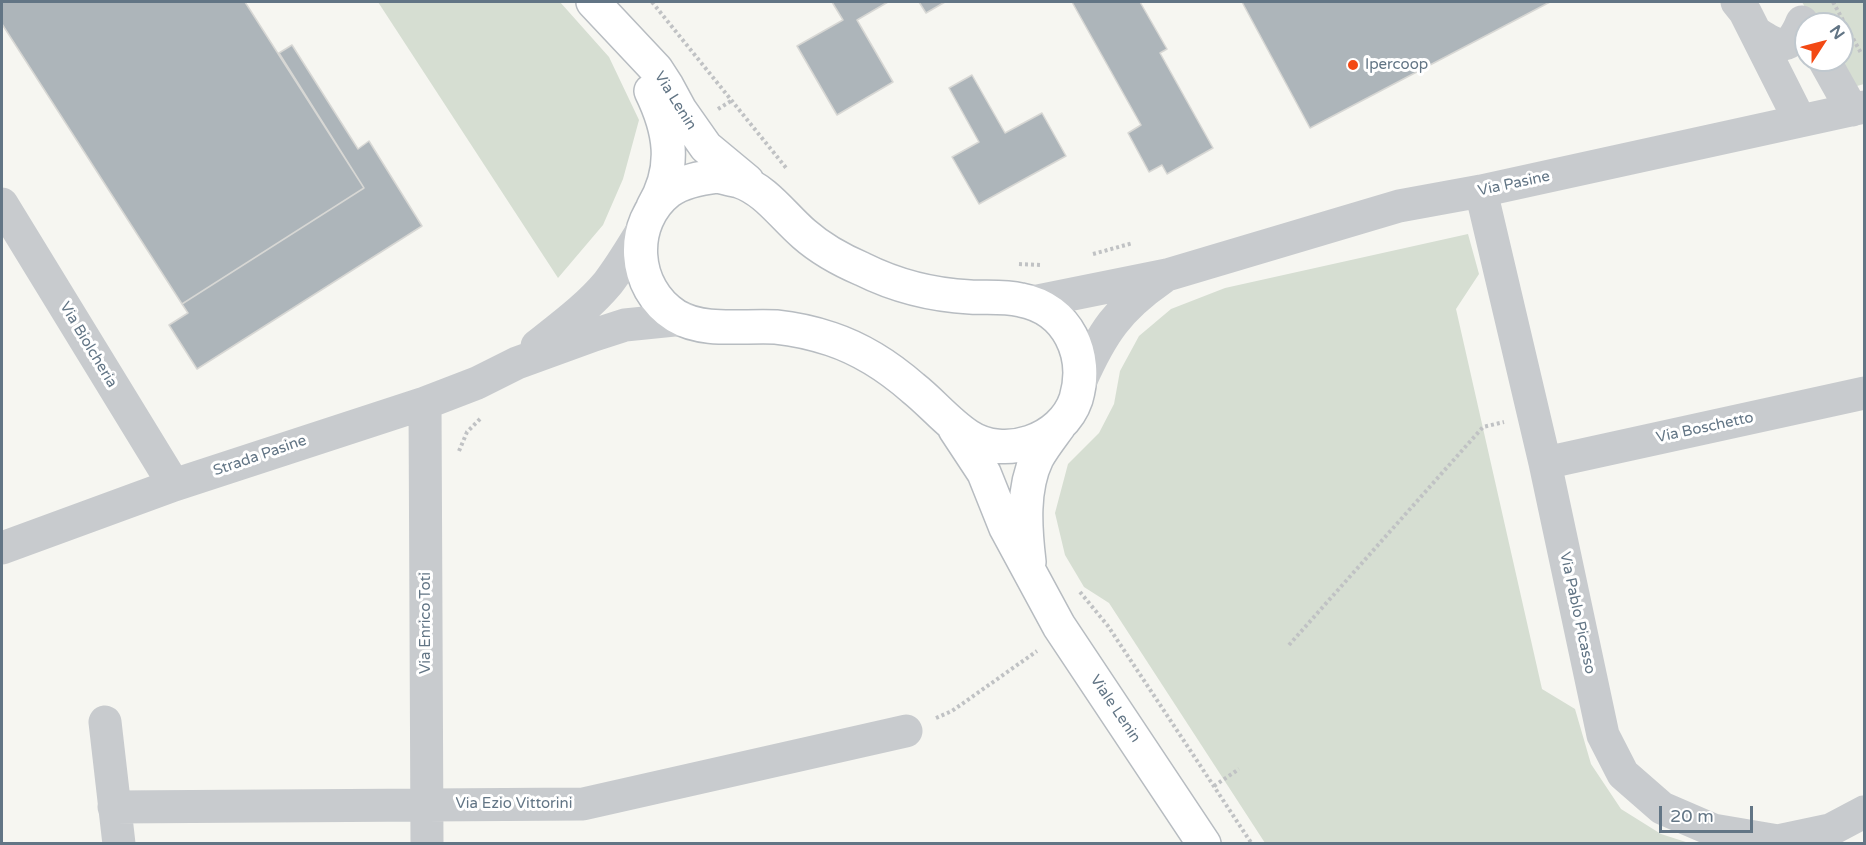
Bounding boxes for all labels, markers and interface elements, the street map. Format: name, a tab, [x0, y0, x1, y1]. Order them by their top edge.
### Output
north arrow	[1794, 12, 1854, 72]
text: N	[1825, 22, 1849, 44]
place label: Ipercoop	[1365, 56, 1428, 74]
marker: Ipercoop	[1346, 58, 1360, 72]
street label: Via Lenin	[650, 68, 700, 134]
street label: Via Pasine	[1476, 168, 1552, 200]
street label: Via Biolcheria	[55, 299, 121, 391]
street label: Via Boschetto	[1655, 409, 1755, 447]
street label: Strada Pasine	[211, 432, 309, 480]
street label: Via Pablo Picasso	[1555, 550, 1599, 676]
street label: Via Enrico Toti	[417, 572, 435, 674]
street label: Viale Lenin	[1086, 672, 1144, 746]
scale bar	[1662, 794, 1756, 832]
street label: Via Ezio Vittorini	[456, 795, 572, 813]
text: 20 m	[1670, 805, 1714, 827]

